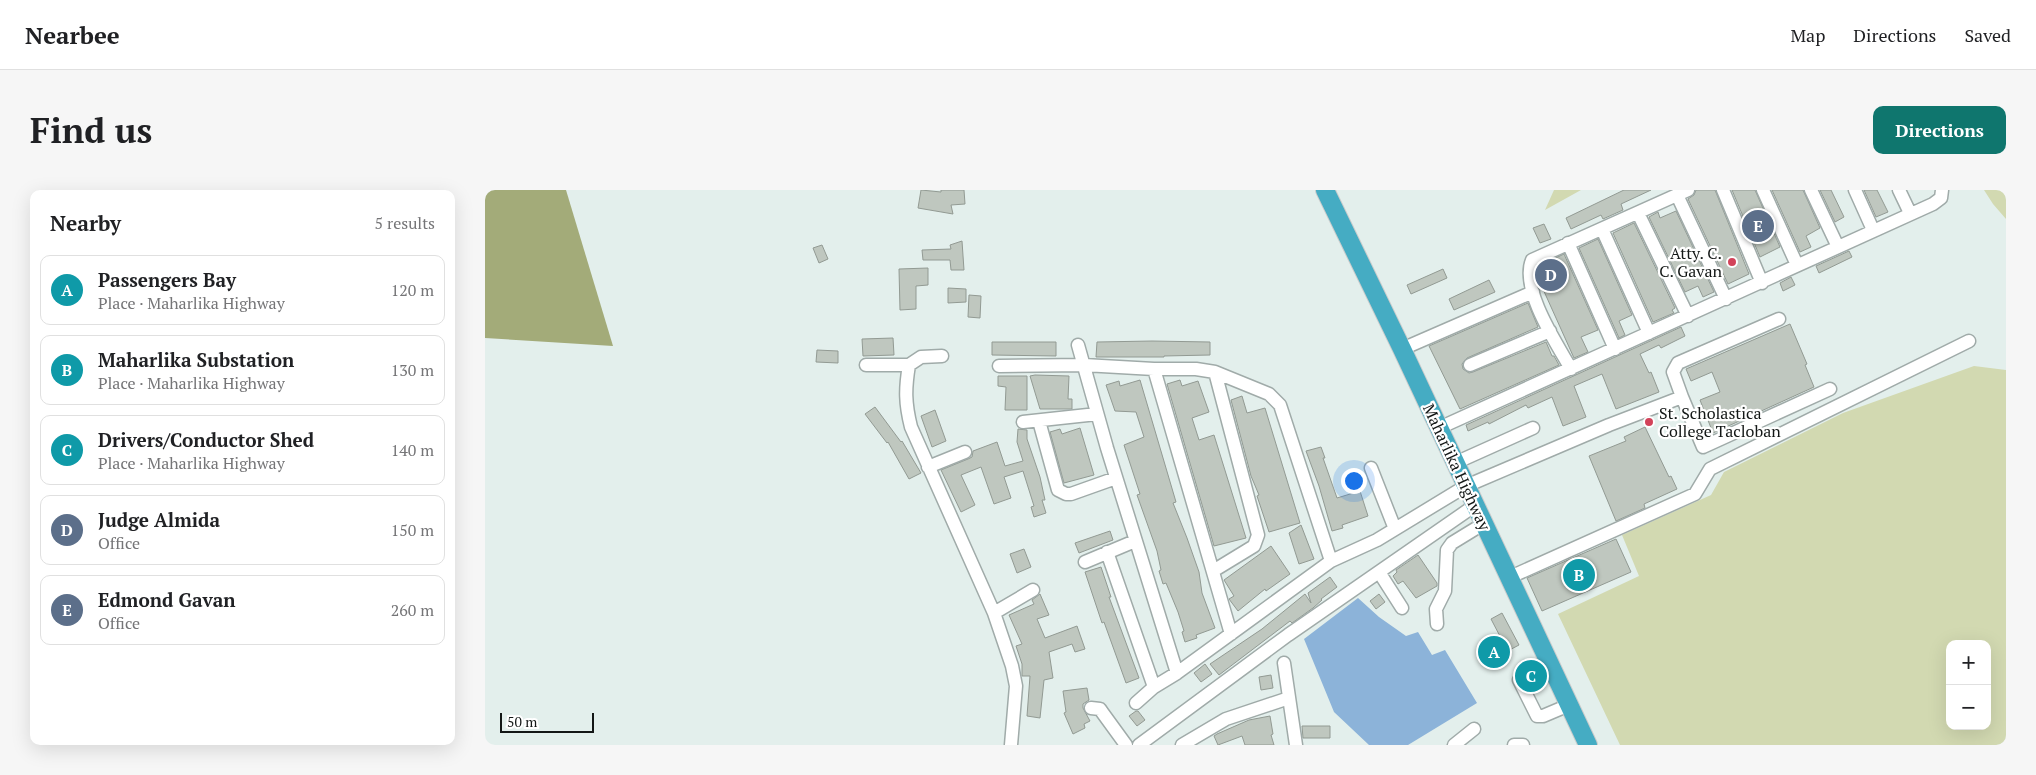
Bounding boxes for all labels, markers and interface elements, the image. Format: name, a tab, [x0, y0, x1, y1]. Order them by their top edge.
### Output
text: Nearbee	[25, 19, 120, 51]
text: Map	[1790, 23, 1825, 47]
text: Directions	[1853, 23, 1936, 47]
text: Saved	[1964, 23, 2011, 47]
button: Directions	[1873, 106, 2006, 154]
text: Find us	[30, 107, 152, 153]
pin: E	[1742, 207, 1774, 245]
text: Nearby	[50, 209, 121, 237]
text: 5 results	[375, 212, 435, 234]
place label: Atty. C. C. Gavan	[1659, 242, 1722, 282]
pin: D	[1535, 256, 1567, 294]
marker: Atty. C. C. Gavan	[1726, 256, 1738, 268]
text: Passengers Bay	[98, 267, 236, 292]
text: A	[61, 279, 73, 301]
text: 120 m	[391, 279, 434, 301]
text: Place · Maharlika Highway	[98, 292, 285, 314]
text: Maharlika Substation	[98, 347, 294, 372]
text: B	[62, 359, 72, 381]
text: 130 m	[391, 359, 434, 381]
text: Place · Maharlika Highway	[98, 372, 285, 394]
street label: Maharlika Highway	[1418, 400, 1496, 535]
place label: St. Scholastica College Tacloban	[1659, 402, 1781, 442]
marker: St. Scholastica College Tacloban	[1643, 416, 1655, 428]
text: Drivers/Conductor Shed	[98, 427, 314, 452]
text: C	[62, 439, 72, 461]
text: 140 m	[391, 439, 434, 461]
text: Place · Maharlika Highway	[98, 452, 285, 474]
your location	[1341, 468, 1367, 494]
text: Judge Almida	[98, 507, 220, 532]
text: D	[61, 519, 73, 541]
text: 150 m	[391, 519, 434, 541]
text: Office	[98, 532, 140, 554]
pin: B	[1563, 556, 1595, 594]
text: Edmond Gavan	[98, 587, 236, 612]
text: E	[62, 599, 72, 621]
text: 260 m	[391, 599, 434, 621]
text: Office	[98, 612, 140, 634]
pin: A	[1478, 633, 1510, 671]
map controls	[1946, 640, 1991, 730]
button: +	[1946, 640, 1991, 685]
pin: C	[1515, 657, 1547, 695]
button: −	[1946, 685, 1991, 730]
scale bar	[500, 710, 594, 733]
text: 50 m	[507, 712, 537, 731]

